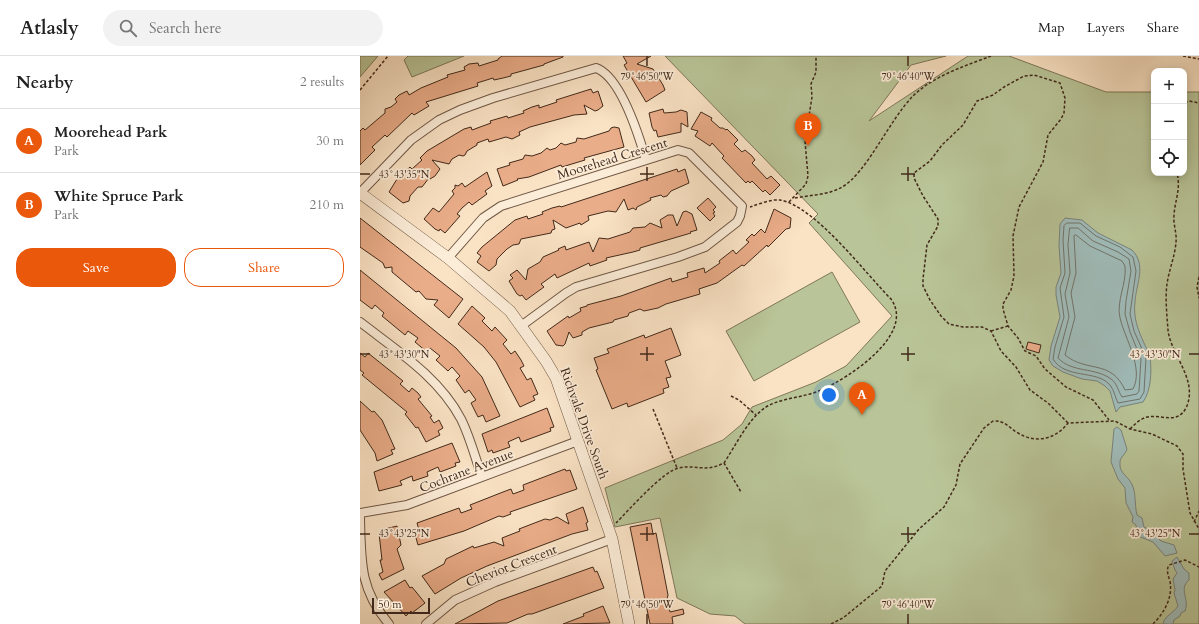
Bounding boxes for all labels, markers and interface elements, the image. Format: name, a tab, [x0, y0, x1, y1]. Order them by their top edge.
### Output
search box	[103, 10, 383, 46]
text: Atlasly	[20, 15, 79, 41]
icon: search	[117, 17, 139, 39]
text: Search here	[149, 18, 222, 38]
text: Map	[1038, 18, 1065, 37]
text: Layers	[1087, 18, 1125, 37]
text: Share	[1147, 18, 1179, 37]
map controls	[1151, 68, 1187, 176]
button: +	[1151, 68, 1187, 104]
text: 79°46'50"W	[620, 70, 675, 84]
text: 79°46'40"W	[881, 70, 936, 84]
text: Nearby	[16, 71, 73, 94]
text: 2 results	[300, 73, 344, 91]
button: −	[1151, 104, 1187, 140]
pin: B	[795, 113, 821, 146]
text: Moorehead Park	[54, 122, 167, 142]
text: A	[24, 132, 34, 150]
text: 30 m	[316, 132, 344, 150]
street label: Moorehead Crescent	[555, 134, 670, 184]
button: locate	[1151, 140, 1187, 176]
text: Park	[54, 142, 79, 160]
text: 43°43'35"N	[379, 168, 430, 182]
text: White Spruce Park	[54, 186, 184, 206]
text: B	[24, 196, 34, 214]
text: 210 m	[310, 196, 344, 214]
text: Park	[54, 206, 79, 224]
button: Save	[16, 248, 176, 287]
button: Share	[184, 248, 344, 287]
text: 43°43'30"N	[379, 348, 430, 362]
text: 43°43'30"N	[1130, 348, 1181, 362]
street label: Richvale Drive South	[556, 365, 613, 482]
pin: A	[849, 382, 875, 415]
your location	[819, 385, 839, 405]
street label: Cochrane Avenue	[417, 445, 516, 497]
text: 43°43'25"N	[379, 527, 430, 541]
text: 43°43'25"N	[1130, 527, 1181, 541]
street label: Cheviot Crescent	[463, 540, 559, 592]
scale bar	[372, 596, 430, 615]
text: 50 m	[378, 597, 402, 612]
text: 79°46'50"W	[620, 598, 675, 612]
text: 79°46'40"W	[881, 598, 936, 612]

